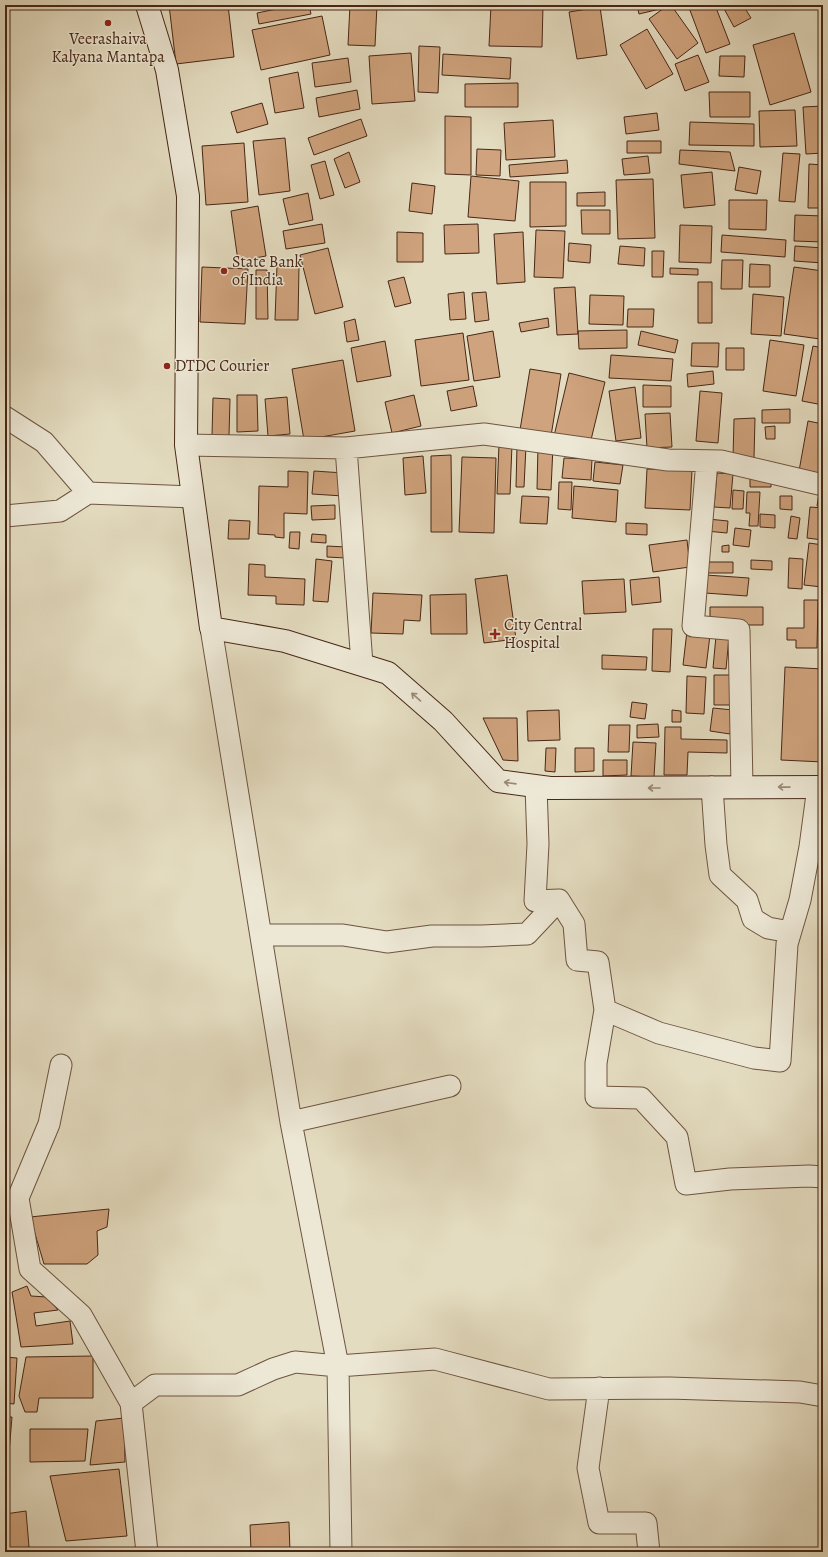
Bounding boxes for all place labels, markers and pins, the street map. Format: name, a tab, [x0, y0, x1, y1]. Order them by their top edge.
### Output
marker: Veerashaiva Kalyana Mantapa	[103, 18, 113, 28]
place label: Veerashaiva Kalyana Mantapa	[51, 28, 165, 68]
place label: State Bank of India	[232, 251, 303, 291]
marker: State Bank of India	[219, 266, 229, 276]
place label: DTDC Courier	[175, 355, 269, 377]
marker: DTDC Courier	[162, 361, 172, 371]
place label: City Central Hospital	[504, 614, 582, 654]
marker: City Central Hospital	[489, 628, 501, 640]

